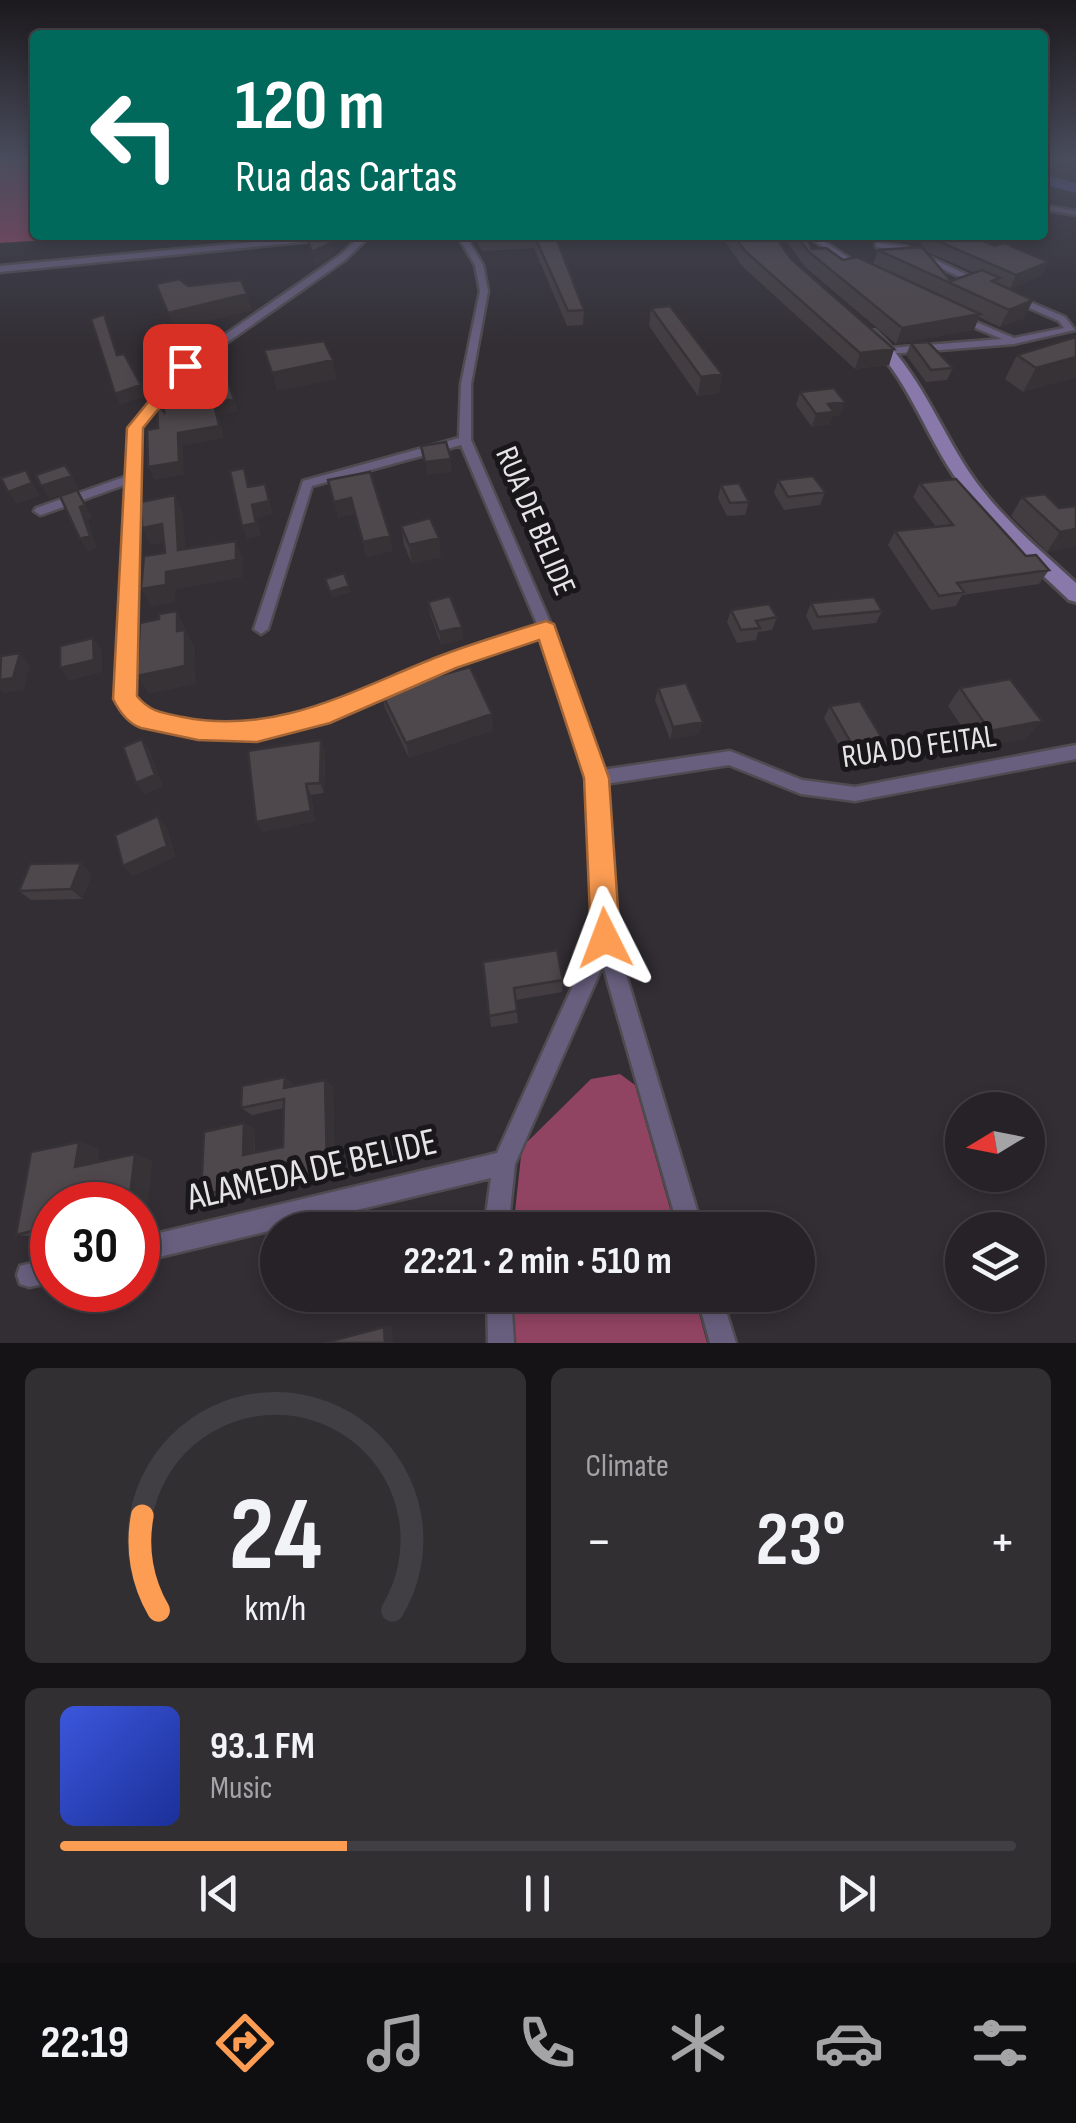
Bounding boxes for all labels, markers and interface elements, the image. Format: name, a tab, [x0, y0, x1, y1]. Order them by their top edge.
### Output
text: 120 m	[235, 65, 385, 149]
icon: left	[70, 70, 200, 200]
text: Rua das Cartas	[235, 150, 457, 205]
pin	[143, 324, 228, 409]
icon: arrive	[158, 339, 213, 394]
street label: RUA DE BELIDE	[486, 441, 584, 601]
street label: RUA DO FEITAL	[840, 717, 999, 777]
position arrow	[553, 886, 657, 990]
north arrow	[945, 1092, 1045, 1192]
map controls	[945, 1092, 1045, 1312]
street label: ALAMEDA DE BELIDE	[182, 1119, 441, 1221]
speed limit sign: 30	[30, 1182, 160, 1312]
button: layers	[945, 1212, 1045, 1312]
text: 22:21 · 2 min · 510 m	[403, 1239, 672, 1284]
text: Climate	[586, 1447, 669, 1486]
text: 24	[228, 1474, 322, 1599]
text: 23°	[756, 1496, 846, 1587]
text: −	[586, 1509, 612, 1576]
text: +	[989, 1509, 1016, 1576]
text: km/h	[244, 1588, 306, 1631]
text: 93.1 FM	[210, 1724, 315, 1769]
text: Music	[210, 1769, 273, 1808]
icon: previous	[192, 1866, 247, 1921]
icon: pause	[510, 1866, 565, 1921]
icon: next	[829, 1866, 884, 1921]
icon: directions	[210, 2008, 280, 2078]
icon: music	[361, 2008, 431, 2078]
icon: phone	[512, 2008, 582, 2078]
icon: climate	[663, 2008, 733, 2078]
icon: car	[814, 2008, 884, 2078]
icon: filters	[965, 2008, 1035, 2078]
text: 22:19	[41, 2016, 129, 2071]

